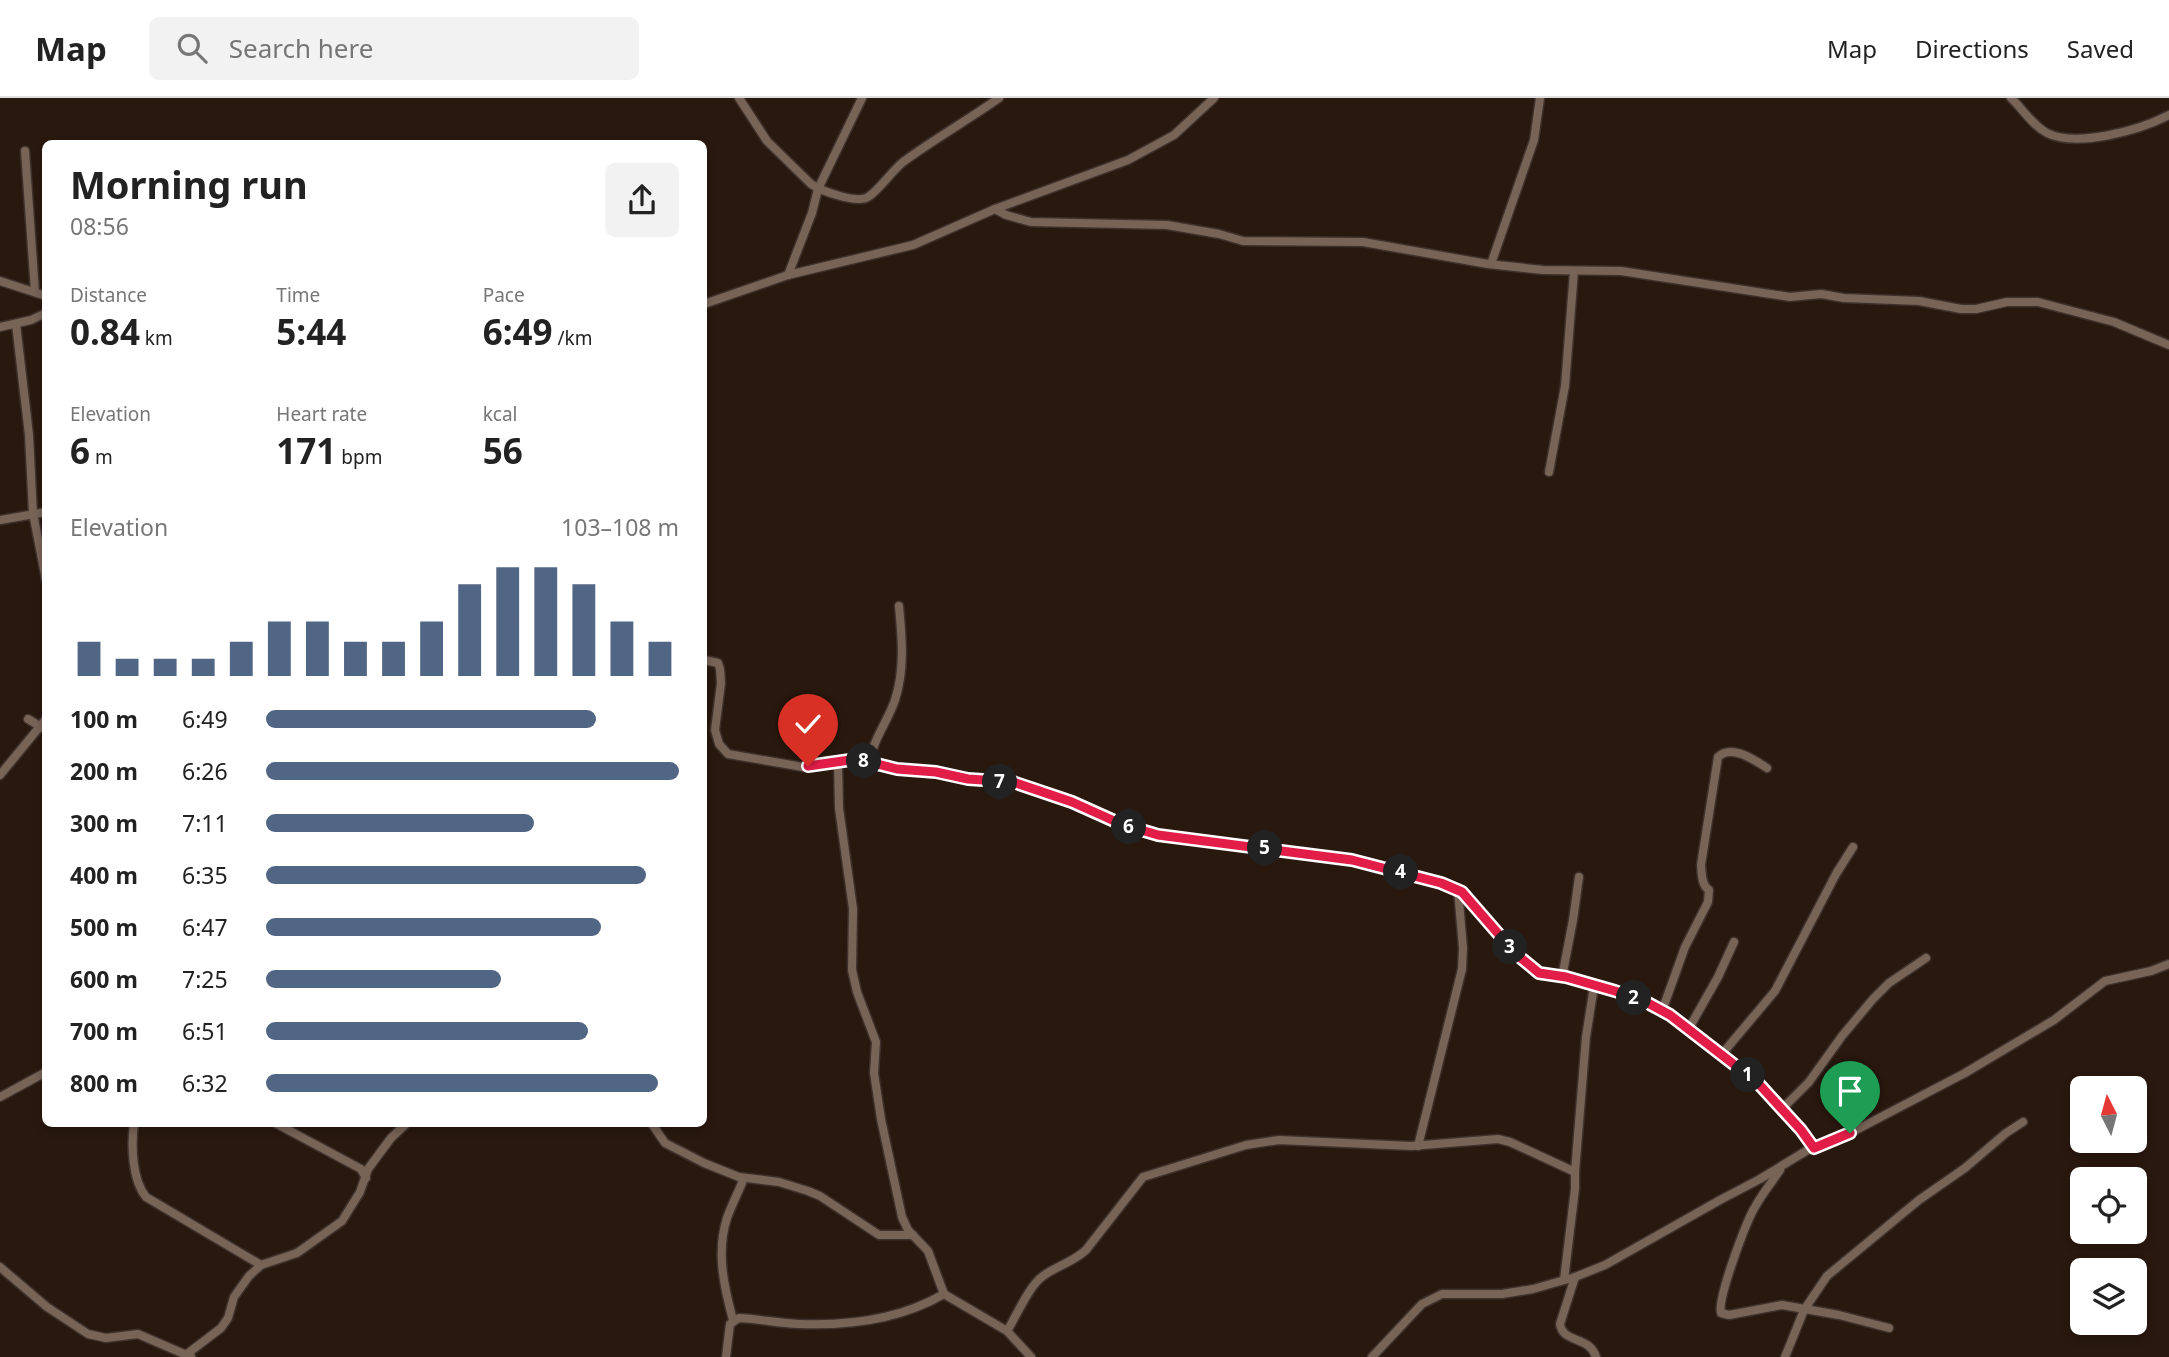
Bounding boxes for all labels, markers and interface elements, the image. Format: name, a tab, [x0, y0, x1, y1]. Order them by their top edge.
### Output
search box	[149, 17, 639, 80]
text: Map	[35, 26, 107, 71]
icon: search	[173, 29, 211, 67]
text: Search here	[229, 30, 373, 66]
text: Map	[1827, 32, 1877, 65]
text: Directions	[1915, 32, 2029, 65]
text: Saved	[2067, 32, 2134, 65]
text: Morning run	[70, 158, 308, 210]
button: share	[605, 163, 679, 237]
text: 08:56	[70, 210, 129, 242]
text: Distance	[70, 282, 147, 308]
text: Time	[276, 282, 320, 308]
text: Pace	[483, 282, 525, 308]
text: 0.84	[70, 308, 140, 355]
text: 5:44	[276, 308, 346, 355]
text: 6:49	[483, 308, 553, 355]
text: km	[140, 325, 173, 351]
text: /km	[553, 325, 592, 351]
text: Elevation	[70, 401, 151, 427]
text: Heart rate	[276, 401, 367, 427]
text: kcal	[483, 401, 517, 427]
text: 6	[70, 427, 90, 474]
text: 171	[276, 427, 336, 474]
text: 56	[483, 427, 523, 474]
text: m	[90, 444, 113, 470]
text: bpm	[336, 444, 382, 470]
text: Elevation	[70, 511, 168, 543]
text: 103–108 m	[561, 511, 679, 543]
pin	[778, 694, 838, 766]
text: 100 m	[70, 703, 138, 735]
text: 6:49	[182, 703, 228, 735]
icon: check	[789, 705, 827, 743]
pin: 8	[846, 744, 882, 778]
text: 8	[858, 747, 869, 773]
text: 200 m	[70, 755, 138, 787]
text: 6:26	[182, 755, 228, 787]
pin: 7	[982, 764, 1018, 800]
text: 7	[994, 768, 1005, 794]
text: 300 m	[70, 807, 138, 839]
text: 7:11	[182, 807, 228, 839]
pin: 6	[1112, 810, 1146, 844]
text: 6	[1123, 813, 1134, 839]
pin: 5	[1248, 830, 1282, 866]
text: 5	[1259, 834, 1270, 860]
pin: 4	[1384, 854, 1418, 890]
text: 4	[1395, 858, 1406, 884]
text: 400 m	[70, 859, 138, 891]
text: 6:35	[182, 859, 228, 891]
text: 500 m	[70, 911, 138, 943]
text: 6:47	[182, 911, 228, 943]
pin: 3	[1492, 930, 1528, 964]
text: 3	[1504, 933, 1515, 959]
text: 600 m	[70, 963, 138, 995]
text: 7:25	[182, 963, 228, 995]
pin: 2	[1616, 981, 1652, 1016]
text: 2	[1628, 984, 1639, 1010]
text: 700 m	[70, 1015, 138, 1047]
text: 6:51	[182, 1015, 228, 1047]
pin: 1	[1730, 1058, 1766, 1093]
text: 1	[1742, 1061, 1753, 1087]
pin	[1820, 1061, 1880, 1133]
text: 800 m	[70, 1067, 138, 1099]
text: 6:32	[182, 1067, 228, 1099]
icon: arrive	[1831, 1072, 1869, 1110]
north arrow	[2070, 1076, 2147, 1153]
map controls	[2070, 1076, 2147, 1335]
button: locate	[2070, 1167, 2147, 1244]
button: layers	[2070, 1258, 2147, 1335]

